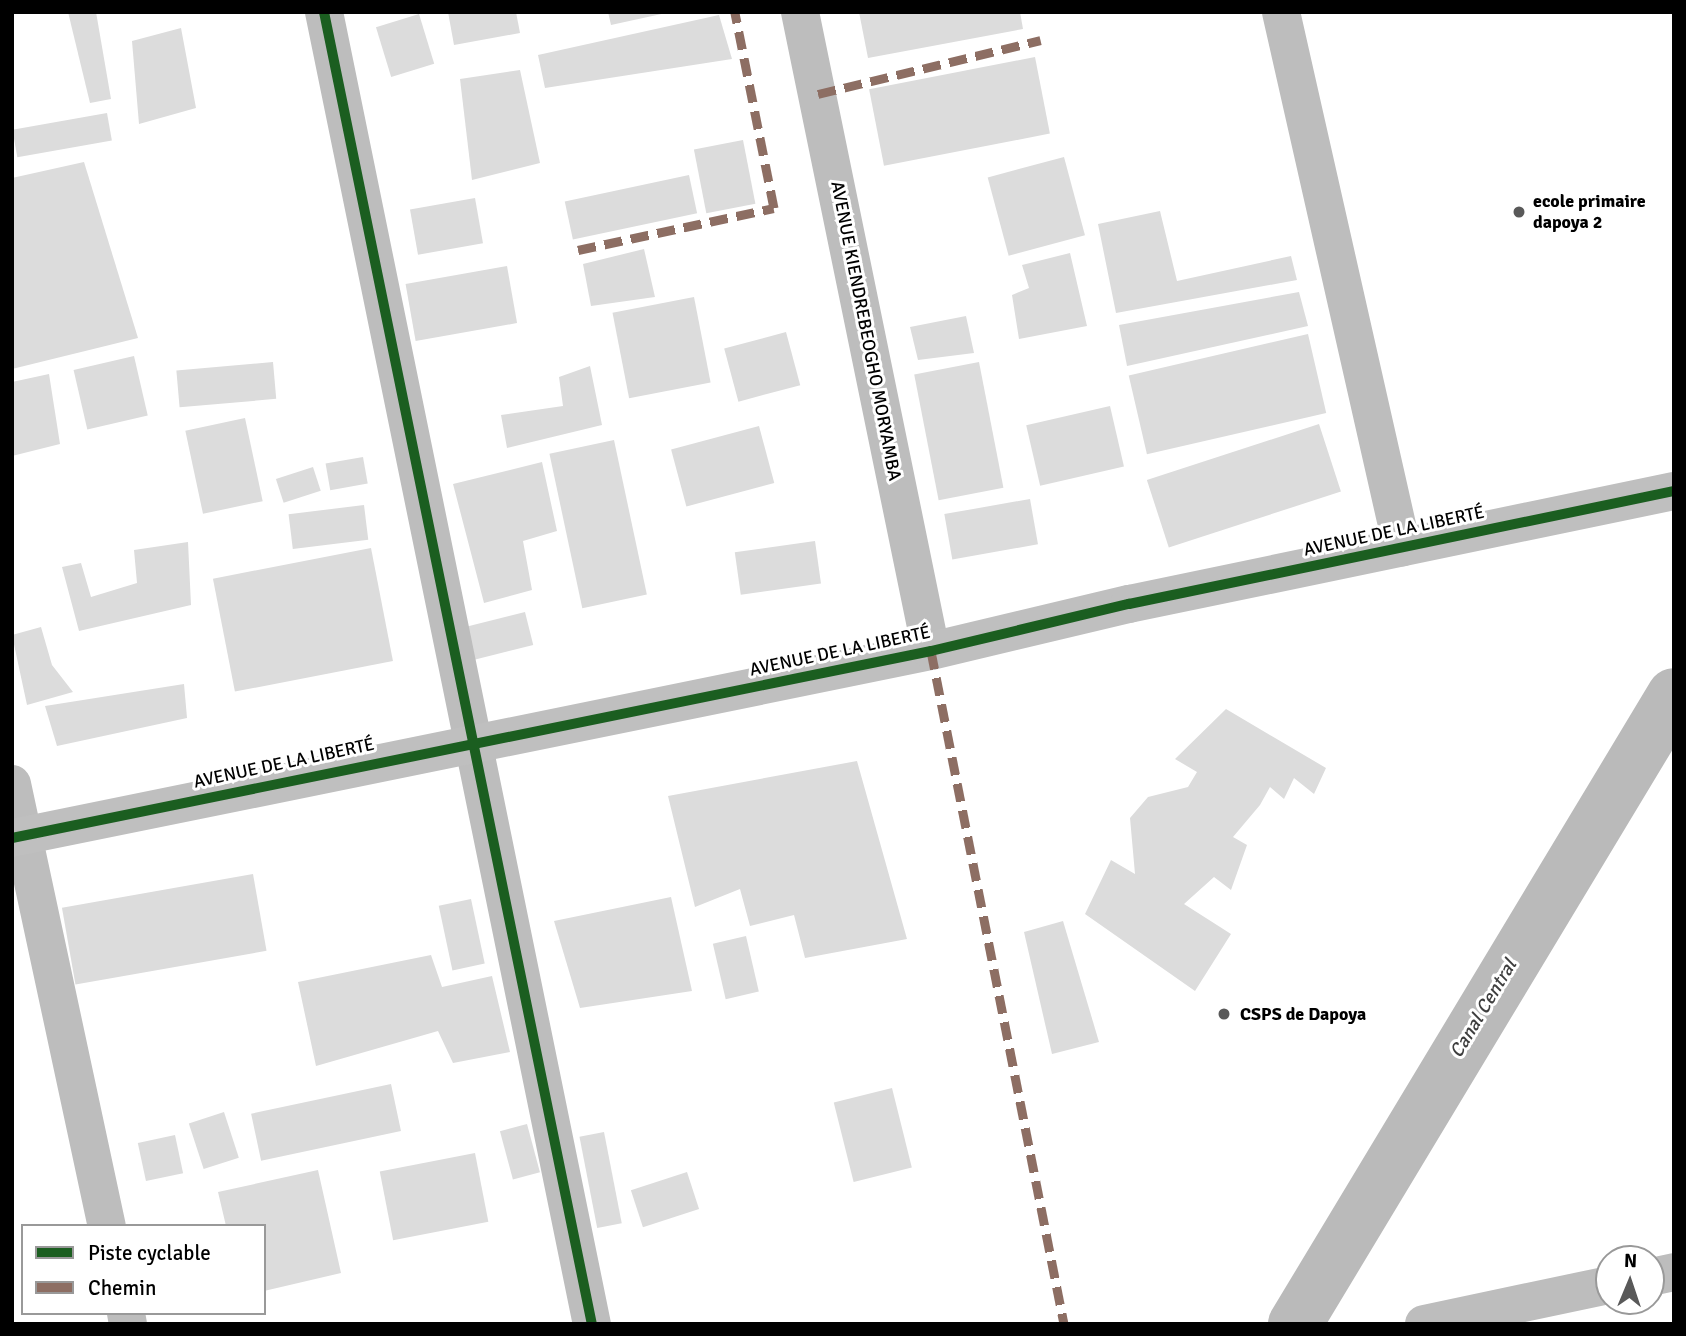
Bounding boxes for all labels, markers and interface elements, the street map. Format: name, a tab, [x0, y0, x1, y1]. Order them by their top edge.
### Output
street label: AVENUE KIENDREBEOGHO MORYAMBA	[826, 179, 906, 483]
place label: ecole primaire dapoya 2	[1533, 191, 1646, 234]
marker: ecole primaire dapoya 2	[1511, 204, 1527, 220]
street label: AVENUE DE LA LIBERTÉ	[1302, 501, 1486, 561]
street label: AVENUE DE LA LIBERTÉ	[748, 621, 932, 681]
street label: AVENUE DE LA LIBERTÉ	[192, 733, 376, 793]
water label: Canal Central	[1446, 956, 1522, 1062]
place label: CSPS de Dapoya	[1240, 1003, 1366, 1025]
marker: CSPS de Dapoya	[1214, 1004, 1234, 1024]
legend	[21, 1224, 266, 1315]
text: Piste cyclable	[88, 1240, 211, 1266]
north arrow	[1595, 1245, 1665, 1315]
text: N	[1624, 1249, 1638, 1273]
text: Chemin	[88, 1275, 157, 1301]

